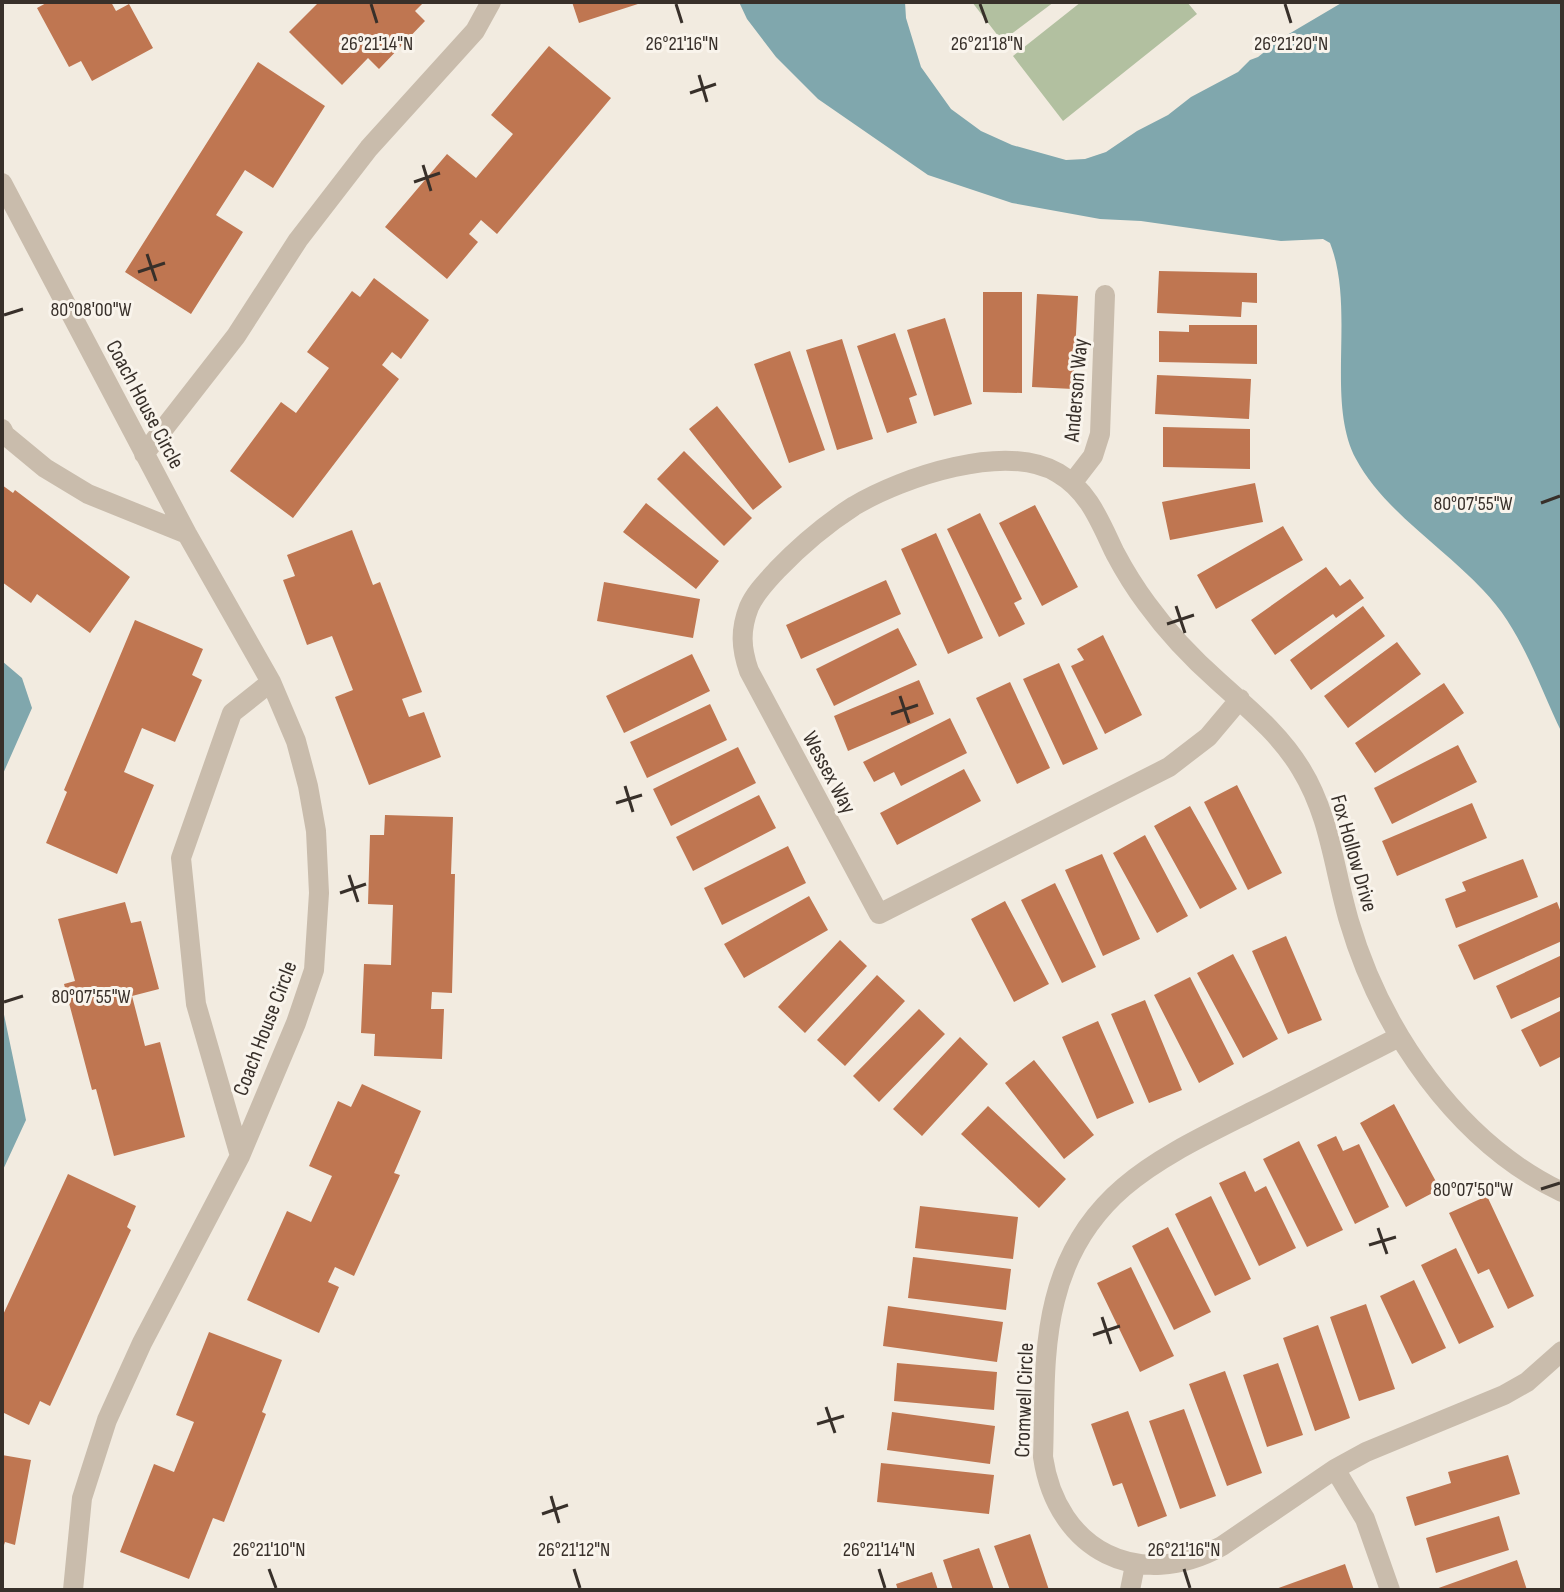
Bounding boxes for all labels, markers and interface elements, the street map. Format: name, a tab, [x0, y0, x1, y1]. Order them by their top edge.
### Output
text: 26°21'14"N	[341, 32, 413, 56]
text: 26°21'16"N	[646, 32, 718, 56]
text: 26°21'18"N	[951, 32, 1023, 56]
text: 26°21'20"N	[1254, 32, 1328, 56]
text: 80°08'00"W	[50, 298, 132, 322]
street label: Coach House Circle	[99, 336, 190, 474]
street label: Anderson Way	[1058, 337, 1095, 444]
text: 80°07'55"W	[1433, 492, 1513, 516]
street label: Wessex Way	[796, 727, 862, 819]
street label: Fox Hollow Drive	[1324, 792, 1383, 915]
street label: Coach House Circle	[227, 957, 303, 1100]
text: 80°07'55"W	[51, 985, 131, 1009]
text: 80°07'50"W	[1433, 1178, 1513, 1202]
street label: Cromwell Circle	[1009, 1342, 1040, 1458]
text: 26°21'10"N	[233, 1538, 305, 1562]
text: 26°21'12"N	[538, 1538, 610, 1562]
text: 26°21'14"N	[843, 1538, 915, 1562]
text: 26°21'16"N	[1148, 1538, 1220, 1562]

